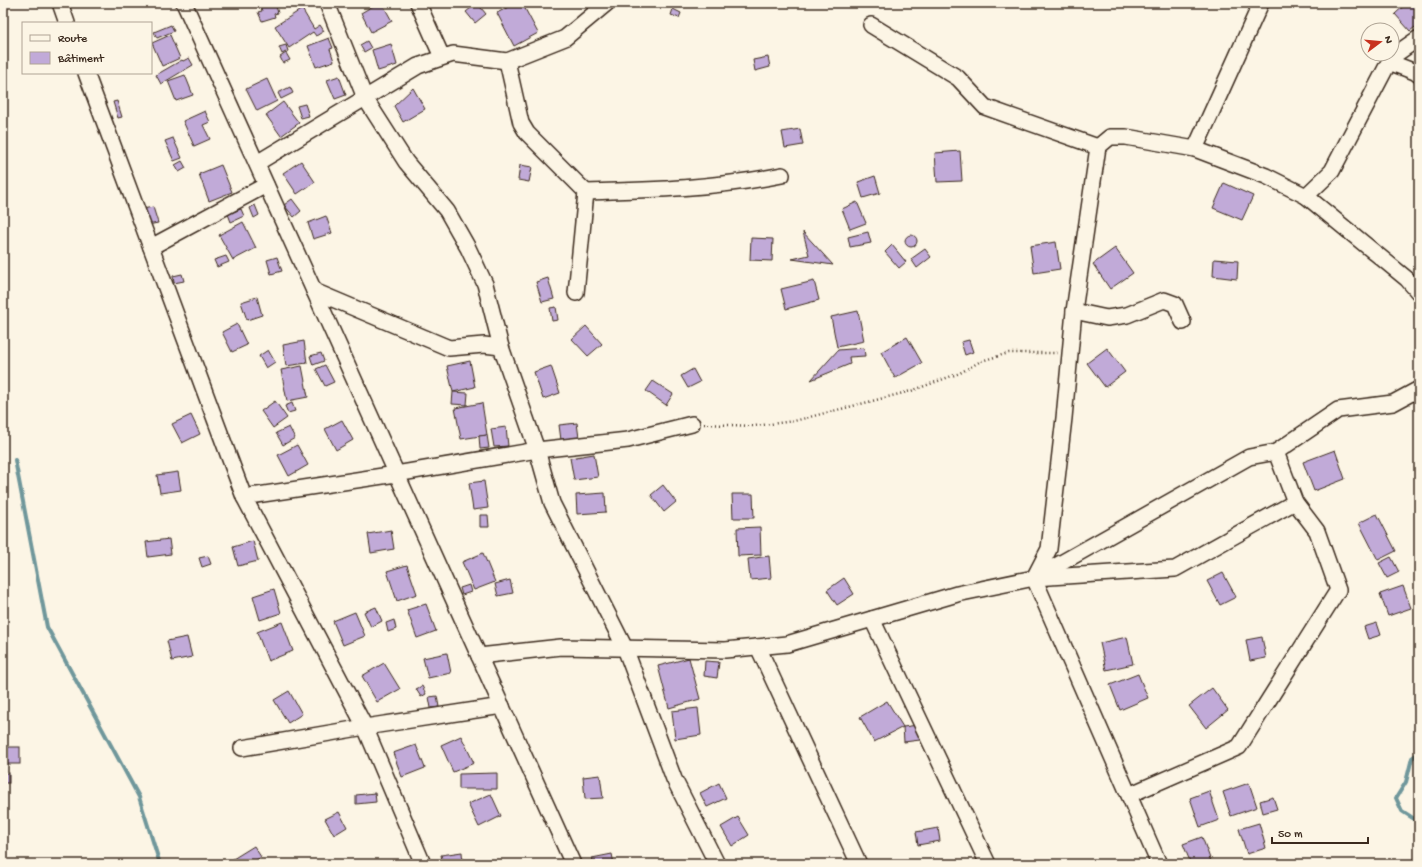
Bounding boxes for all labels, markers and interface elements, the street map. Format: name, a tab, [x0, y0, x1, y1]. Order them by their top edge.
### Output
legend	[22, 22, 152, 74]
north arrow	[1360, 22, 1400, 62]
text: Route	[58, 33, 88, 47]
text: N	[1381, 35, 1394, 45]
text: Bâtiment	[57, 53, 105, 67]
scale bar	[1272, 819, 1368, 845]
text: 50 m	[1278, 828, 1303, 842]

